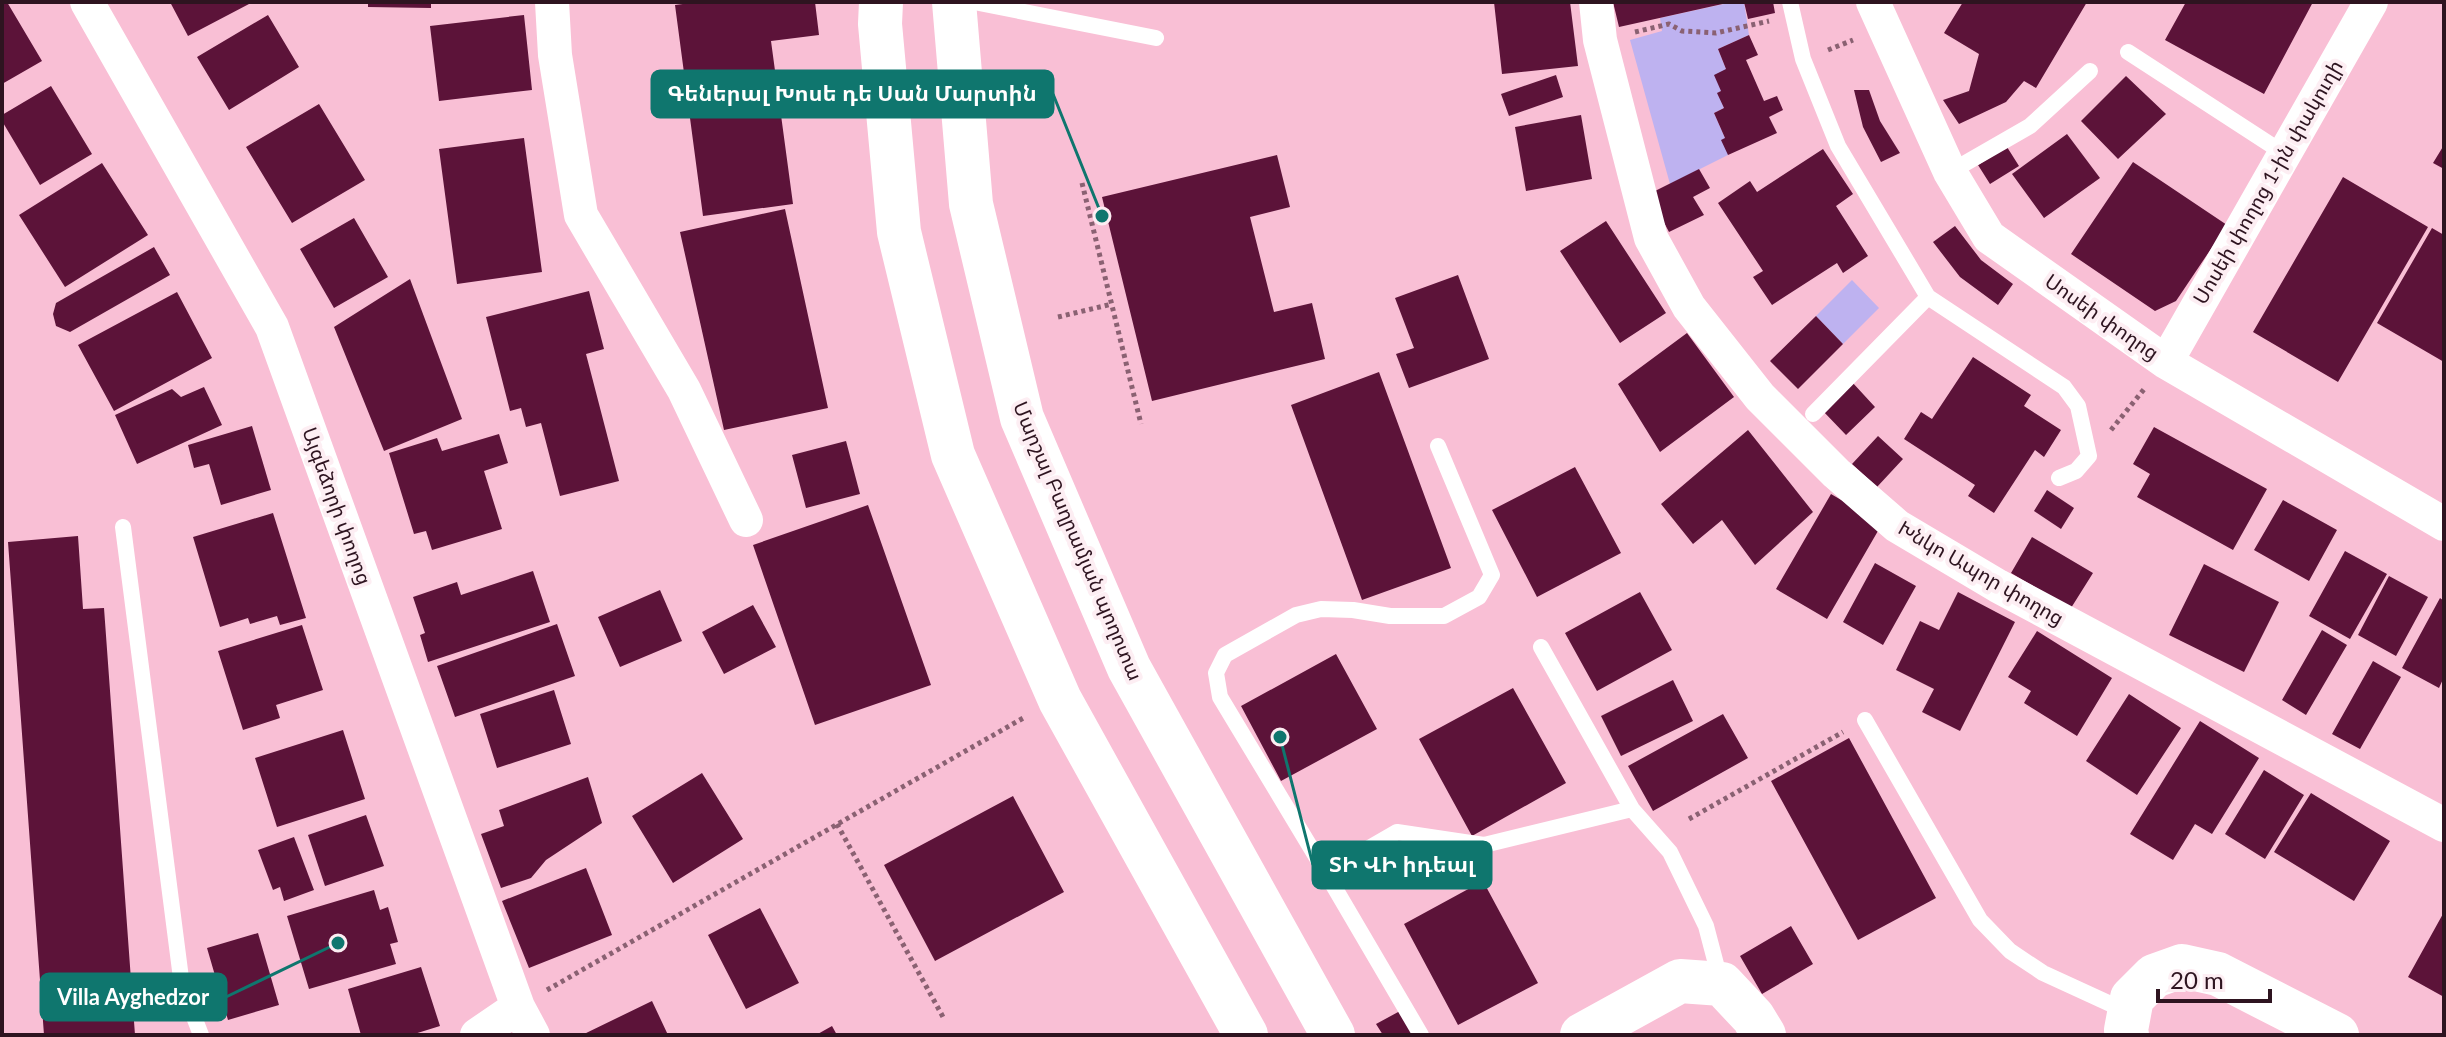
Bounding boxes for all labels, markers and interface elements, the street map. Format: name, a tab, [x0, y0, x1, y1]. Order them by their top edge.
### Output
street label: Սոսեի փողոց 1-ին փակուղի	[2187, 55, 2348, 308]
callout: Գեներալ Խոսե դե Սան Մարտին	[652, 71, 1053, 117]
text: Գեներալ Խոսե դե Սան Մարտին	[667, 79, 1037, 106]
street label: Սոսեի փողոց	[2041, 268, 2164, 365]
street label: Մարշալ Բաղրամյան պողոտա	[1008, 398, 1149, 684]
street label: Այգեձորի փողոց	[297, 424, 378, 588]
street label: Խնկո Ապոր փողոց	[1894, 515, 2069, 630]
callout: ՏԻ ՎԻ իդեալ	[1313, 842, 1491, 888]
text: ՏԻ ՎԻ իդեալ	[1329, 850, 1476, 877]
scale bar	[2158, 953, 2270, 1003]
text: 20 m	[2170, 965, 2224, 994]
callout: Villa Ayghedzor	[41, 974, 226, 1020]
text: Villa Ayghedzor	[56, 983, 210, 1010]

